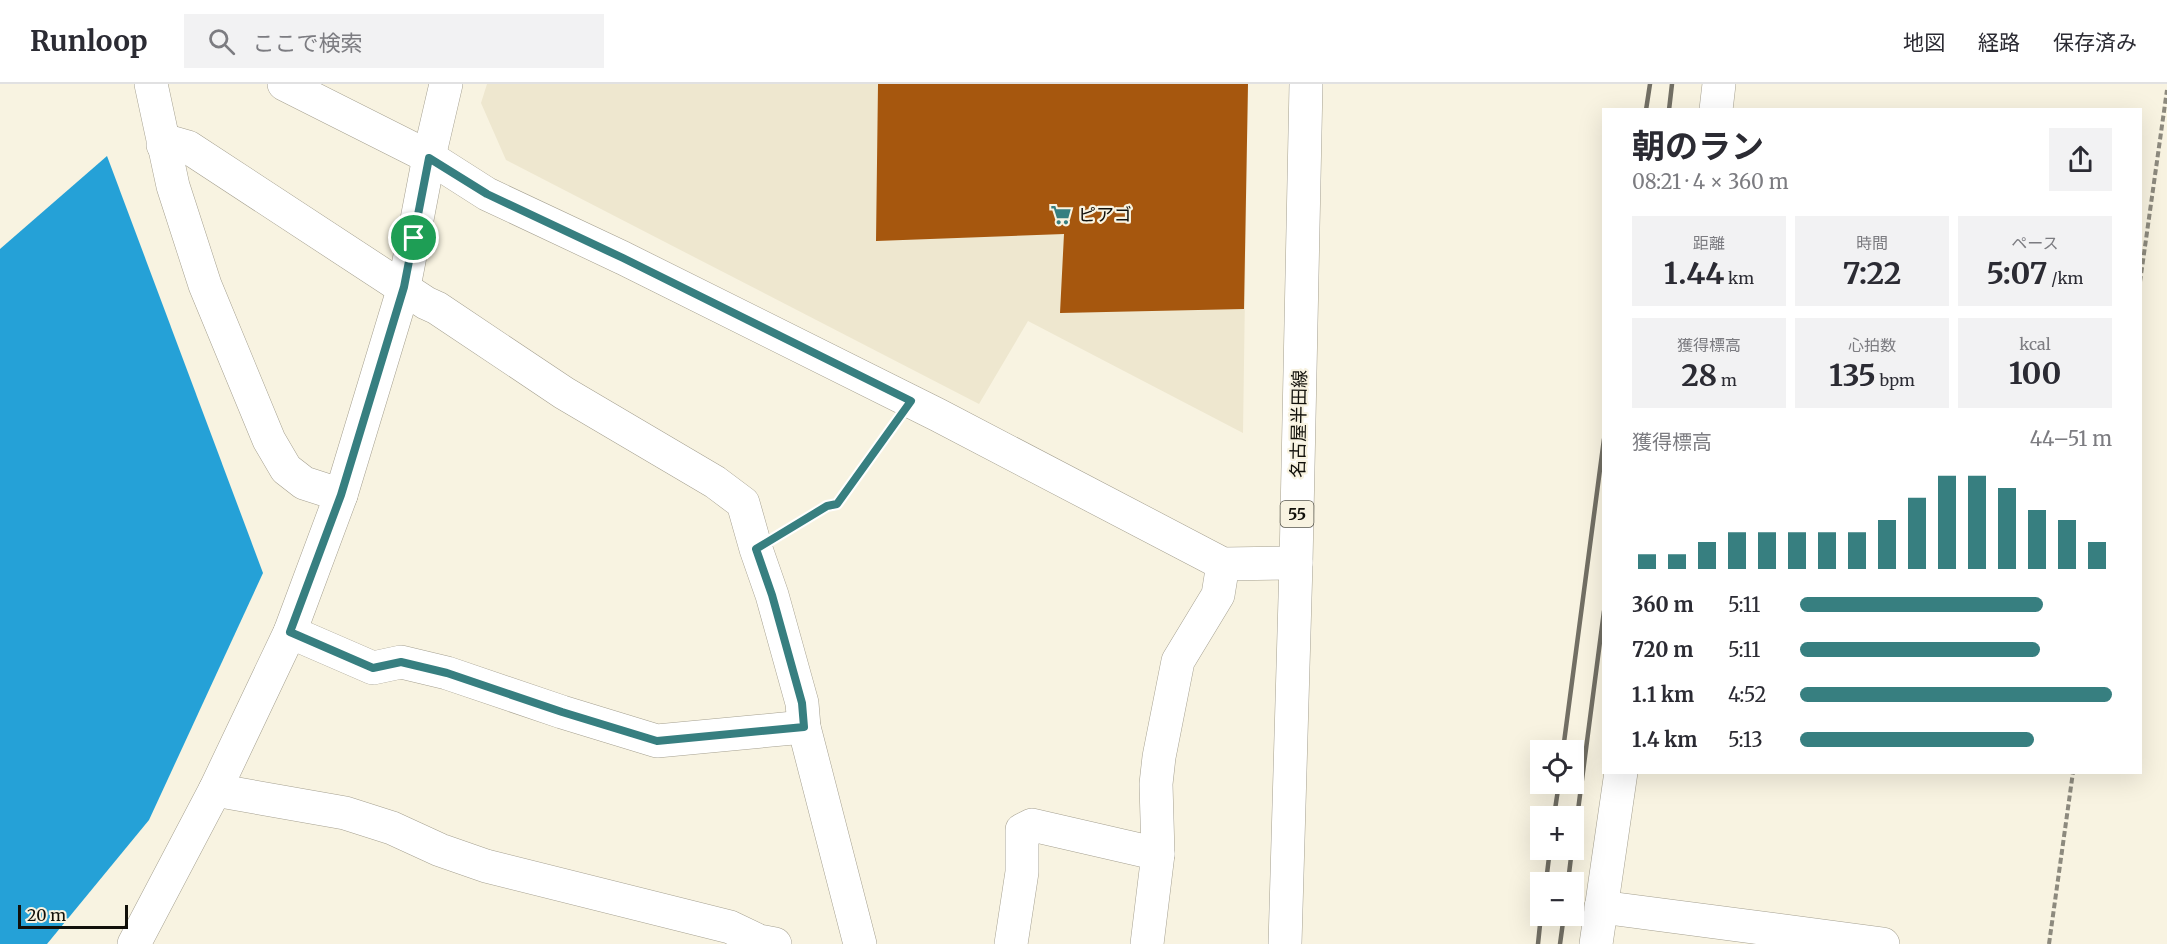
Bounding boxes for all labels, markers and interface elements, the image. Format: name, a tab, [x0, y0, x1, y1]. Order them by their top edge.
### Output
search box	[184, 14, 604, 68]
text: Runloop	[30, 23, 148, 59]
icon: search	[205, 25, 238, 58]
text: ここで検索	[253, 29, 363, 57]
text: 地図	[1903, 29, 1945, 56]
text: 経路	[1978, 29, 2020, 56]
text: 保存済み	[2053, 29, 2137, 56]
text: 朝のラン	[1632, 126, 1764, 167]
button: share	[2049, 128, 2112, 191]
text: 08:21 · 4 × 360 m	[1632, 169, 1789, 194]
supermarket icon: ピアゴ	[1049, 203, 1073, 227]
place label: ピアゴ	[1078, 203, 1132, 226]
pin	[388, 212, 439, 263]
icon: arrive	[397, 221, 430, 254]
text: 距離	[1693, 233, 1725, 253]
text: 時間	[1856, 233, 1888, 253]
text: ペース	[2011, 233, 2059, 253]
text: 1.44	[1664, 254, 1724, 292]
text: 7:22	[1843, 254, 1902, 292]
text: 5:07	[1987, 254, 2047, 292]
text: km	[1724, 268, 1754, 288]
text: /km	[2047, 268, 2083, 288]
text: kcal	[2019, 334, 2051, 354]
text: 獲得標高	[1677, 335, 1741, 355]
text: 心拍数	[1848, 335, 1896, 355]
text: 100	[2009, 354, 2061, 392]
text: 28	[1681, 356, 1717, 394]
text: 135	[1829, 356, 1876, 394]
street label: 名古屋半田線	[1286, 370, 1311, 478]
text: m	[1717, 370, 1737, 390]
text: bpm	[1876, 370, 1915, 390]
text: 44–51 m	[2030, 426, 2112, 451]
text: 獲得標高	[1632, 429, 1712, 454]
road number: 55	[1280, 501, 1314, 527]
text: 360 m	[1632, 592, 1694, 617]
text: 5:11	[1728, 592, 1760, 617]
text: 720 m	[1632, 637, 1693, 662]
text: 5:11	[1728, 637, 1760, 662]
text: 1.1 km	[1632, 682, 1694, 707]
text: 4:52	[1728, 682, 1766, 707]
text: 1.4 km	[1632, 727, 1697, 752]
text: 5:13	[1728, 727, 1763, 752]
map controls	[1530, 740, 1584, 926]
button: locate	[1530, 740, 1584, 794]
button: +	[1530, 806, 1584, 860]
button: −	[1530, 872, 1584, 926]
scale bar	[18, 902, 128, 930]
text: 20 m	[27, 905, 66, 925]

